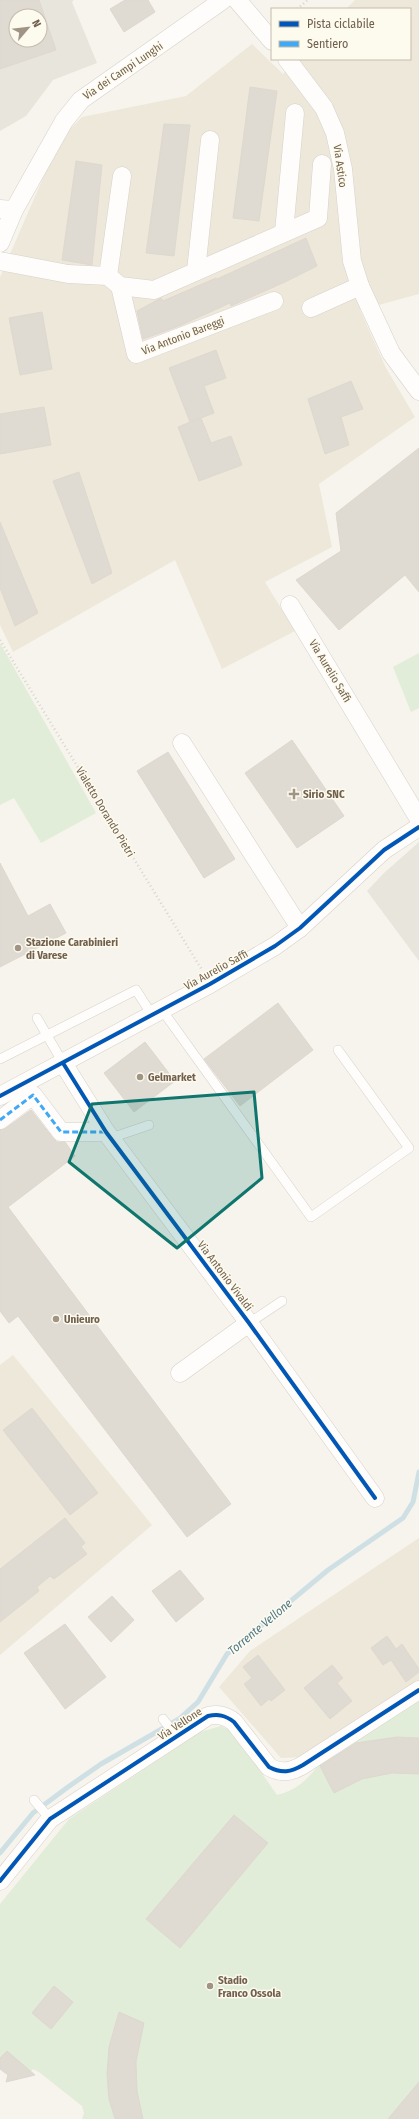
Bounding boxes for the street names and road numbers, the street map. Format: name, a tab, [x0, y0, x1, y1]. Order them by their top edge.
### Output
street label: Via dei Campi Lunghi	[81, 39, 166, 103]
street label: Via Astico	[331, 144, 349, 189]
street label: Via Antonio Bareggi	[140, 314, 226, 358]
street label: Via Aurelio Saffi	[306, 637, 354, 705]
street label: Vialetto Dorando Pietri	[73, 765, 137, 860]
street label: Via Aurelio Saffi	[182, 947, 250, 993]
street label: Via Antonio Vivaldi	[195, 1239, 256, 1314]
street label: Via Vellone	[156, 1705, 204, 1743]

